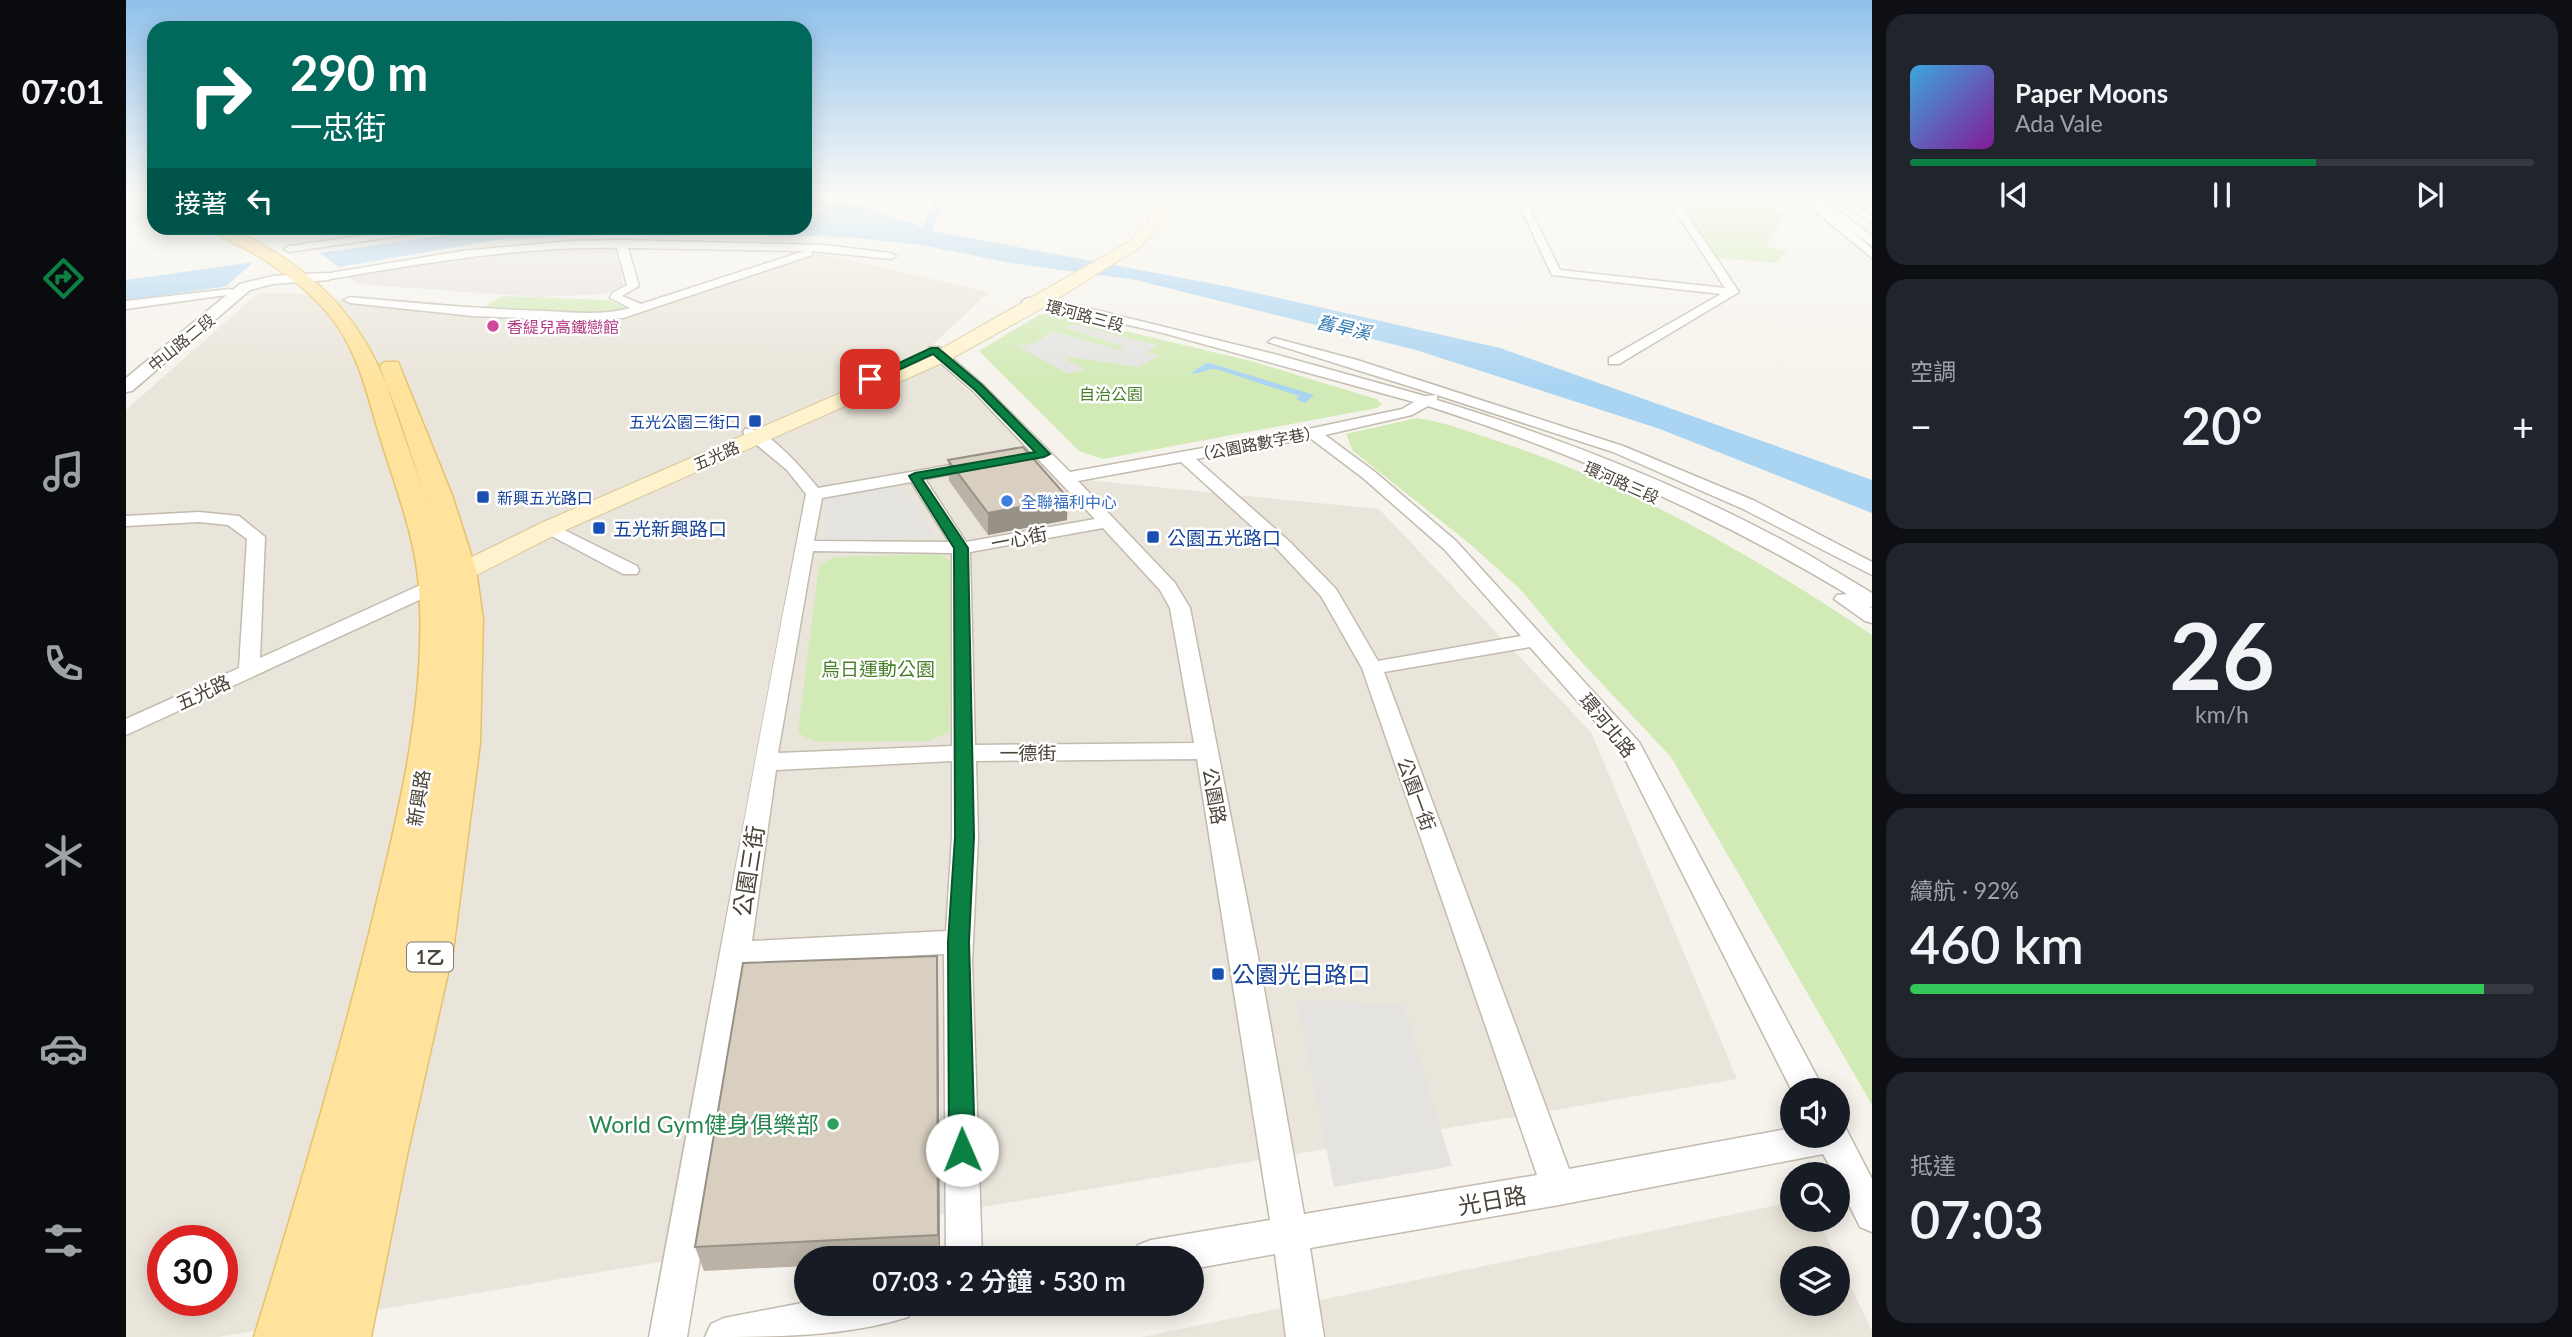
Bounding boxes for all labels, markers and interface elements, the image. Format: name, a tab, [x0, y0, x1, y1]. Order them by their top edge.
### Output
text: 290 m	[290, 43, 428, 101]
icon: right	[175, 49, 266, 140]
text: 07:01	[22, 72, 104, 111]
text: Paper Moons	[2015, 77, 2168, 109]
text: 一忠街	[290, 107, 386, 146]
text: Ada Vale	[2015, 109, 2103, 137]
icon: previous	[1995, 176, 2033, 214]
icon: pause	[2203, 176, 2241, 214]
icon: next	[2411, 176, 2449, 214]
icon: left	[241, 182, 279, 220]
text: 接著	[175, 187, 227, 219]
icon: directions	[39, 254, 88, 303]
street label: 環河路三段	[1044, 295, 1126, 335]
street label: 中山路二段	[144, 309, 218, 375]
water label: 舊旱溪	[1315, 310, 1376, 344]
place label: 香緹兒高鐵戀館	[507, 317, 619, 336]
marker: 香緹兒高鐵戀館	[485, 318, 501, 334]
pin	[840, 349, 900, 409]
text: 空調	[1910, 357, 1956, 385]
icon: arrive	[851, 360, 889, 398]
park label: 自治公園	[1079, 384, 1143, 403]
text: 20°	[2181, 394, 2263, 456]
text: −	[1910, 403, 1932, 449]
text: +	[2512, 403, 2534, 449]
place label: 五光公園三街口	[629, 412, 741, 431]
marker: 五光公園三街口	[747, 413, 763, 429]
street label: （公園路數字巷）	[1192, 421, 1322, 465]
street label: 五光路	[690, 437, 742, 473]
icon: music	[39, 447, 88, 496]
street label: 環河路三段	[1582, 457, 1662, 507]
place label: 新興五光路口	[497, 488, 593, 507]
marker: 新興五光路口	[475, 489, 491, 505]
place label: 全聯福利中心	[1021, 492, 1117, 511]
marker: 全聯福利中心	[999, 493, 1015, 509]
place label: 五光新興路口	[613, 517, 727, 540]
marker: 五光新興路口	[591, 520, 607, 536]
street label: 一心街	[989, 521, 1049, 555]
place label: 公園五光路口	[1167, 526, 1281, 549]
marker: 公園五光路口	[1145, 529, 1161, 545]
text: 26	[2169, 600, 2275, 709]
icon: phone	[39, 639, 88, 688]
park label: 烏日運動公園	[821, 657, 935, 680]
street label: 五光路	[172, 670, 234, 714]
street label: 環河北路	[1575, 688, 1641, 762]
text: km/h	[2195, 700, 2249, 728]
street label: 一德街	[999, 741, 1057, 764]
street label: 公園一街	[1393, 754, 1441, 834]
street label: 公園路	[1199, 766, 1231, 826]
street label: 新興路	[402, 768, 434, 828]
street label: 公園三街	[727, 823, 769, 919]
icon: climate	[39, 831, 88, 880]
text: 續航 · 92%	[1910, 876, 2019, 904]
text: 460 km	[1910, 913, 2084, 975]
road number: 1乙	[407, 942, 453, 972]
place label: 公園光日路口	[1232, 960, 1370, 988]
marker: 公園光日路口	[1210, 966, 1226, 982]
icon: car	[39, 1024, 88, 1073]
map controls	[1780, 1078, 1850, 1316]
button: sound	[1780, 1078, 1850, 1148]
place label: World Gym健身俱樂部	[589, 1110, 819, 1138]
position arrow	[925, 1113, 999, 1187]
marker: World Gym健身俱樂部	[825, 1116, 841, 1132]
text: 抵達	[1910, 1151, 1956, 1179]
button: search	[1780, 1162, 1850, 1232]
street label: 光日路	[1456, 1180, 1528, 1220]
text: 07:03	[1910, 1188, 2044, 1250]
icon: filters	[39, 1216, 88, 1265]
speed limit sign: 30	[147, 1225, 238, 1316]
button: layers	[1780, 1246, 1850, 1316]
text: 07:03 · 2 分鐘 · 530 m	[872, 1265, 1126, 1297]

